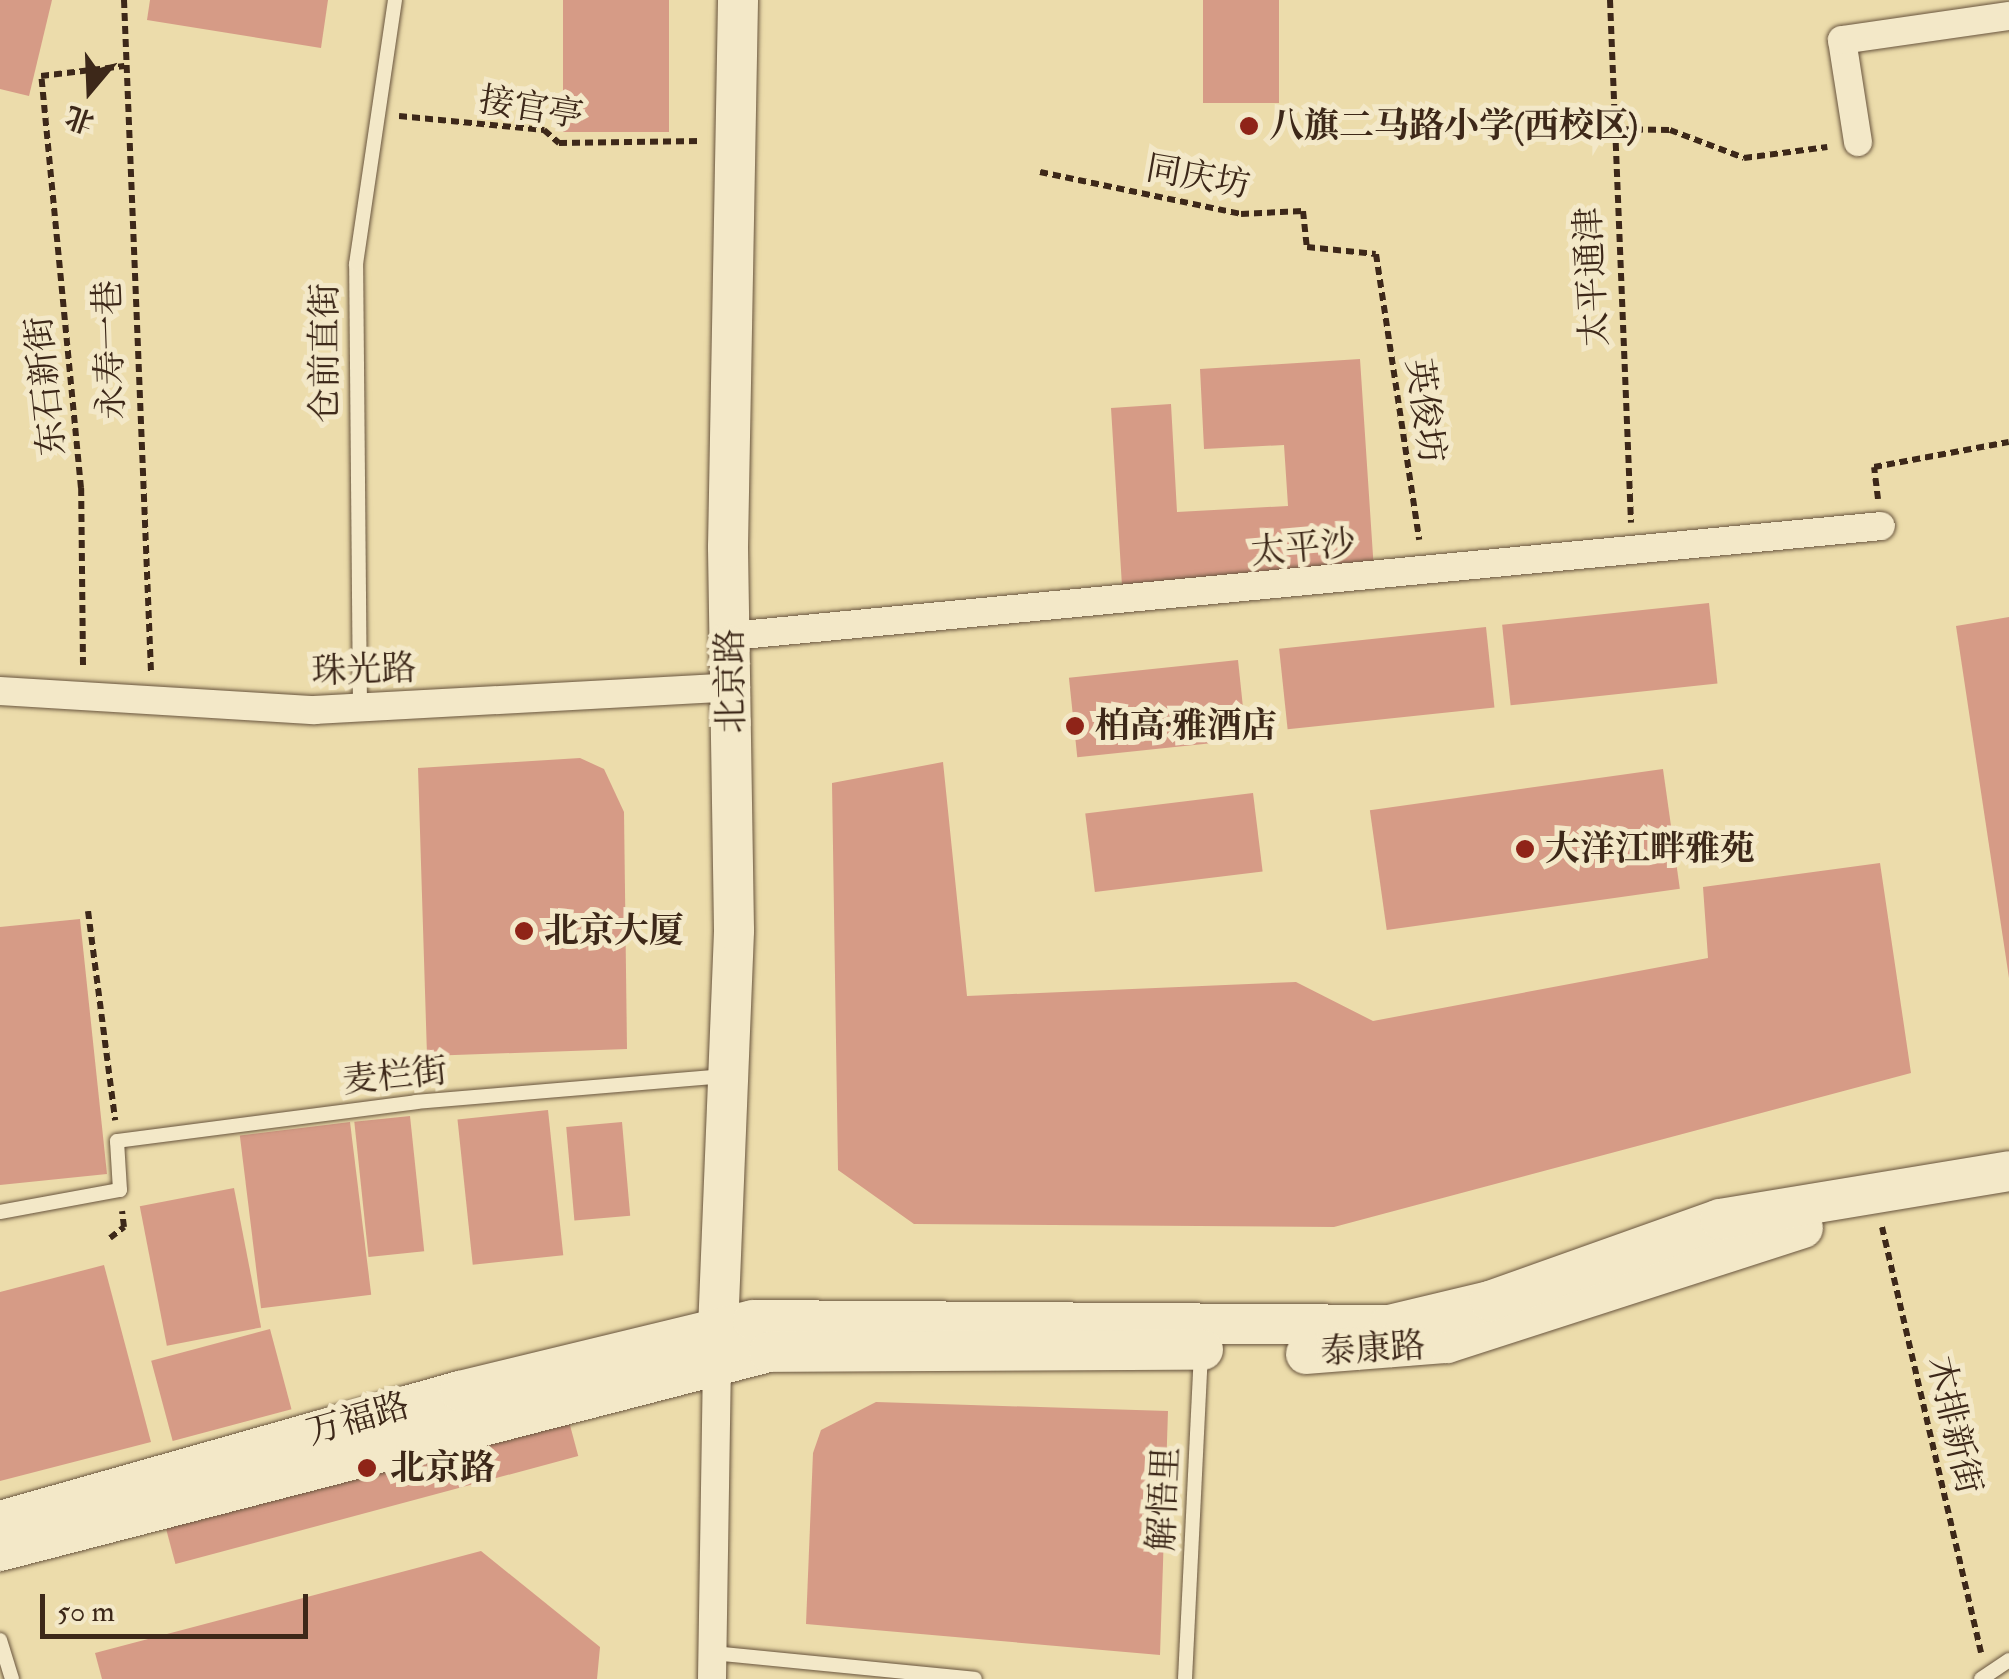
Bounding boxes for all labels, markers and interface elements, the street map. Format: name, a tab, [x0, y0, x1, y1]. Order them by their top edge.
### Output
north arrow	[40, 40, 140, 140]
street label: 接官亭	[476, 79, 586, 137]
text: 北	[61, 98, 99, 140]
place label: 八旗二马路小学(西校区)	[1269, 105, 1638, 147]
marker: 八旗二马路小学(西校区)	[1238, 115, 1260, 137]
street label: 同庆坊	[1143, 147, 1253, 207]
street label: 太平通津	[1567, 206, 1617, 348]
street label: 永寿一巷	[87, 279, 133, 421]
street label: 仓前直街	[304, 283, 346, 423]
street label: 东石新街	[18, 314, 74, 458]
street label: 英俊坊	[1397, 356, 1453, 466]
street label: 太平沙	[1249, 523, 1357, 573]
street label: 北京路	[709, 628, 753, 734]
street label: 珠光路	[311, 647, 417, 693]
place label: 柏高·雅酒店	[1095, 705, 1277, 747]
marker: 柏高·雅酒店	[1064, 715, 1086, 737]
place label: 大洋江畔雅苑	[1545, 828, 1755, 870]
marker: 大洋江畔雅苑	[1514, 838, 1536, 860]
place label: 北京大厦	[544, 910, 684, 952]
marker: 北京大厦	[513, 920, 535, 942]
street label: 麦栏街	[341, 1050, 449, 1102]
street label: 泰康路	[1319, 1324, 1427, 1374]
street label: 木排新街	[1918, 1352, 1990, 1498]
street label: 万福路	[302, 1384, 414, 1454]
street label: 解悟里	[1140, 1445, 1188, 1553]
place label: 北京路	[390, 1447, 495, 1489]
marker: 北京路	[354, 1455, 380, 1481]
scale bar	[45, 1574, 312, 1636]
text: 50 m	[57, 1593, 115, 1630]

